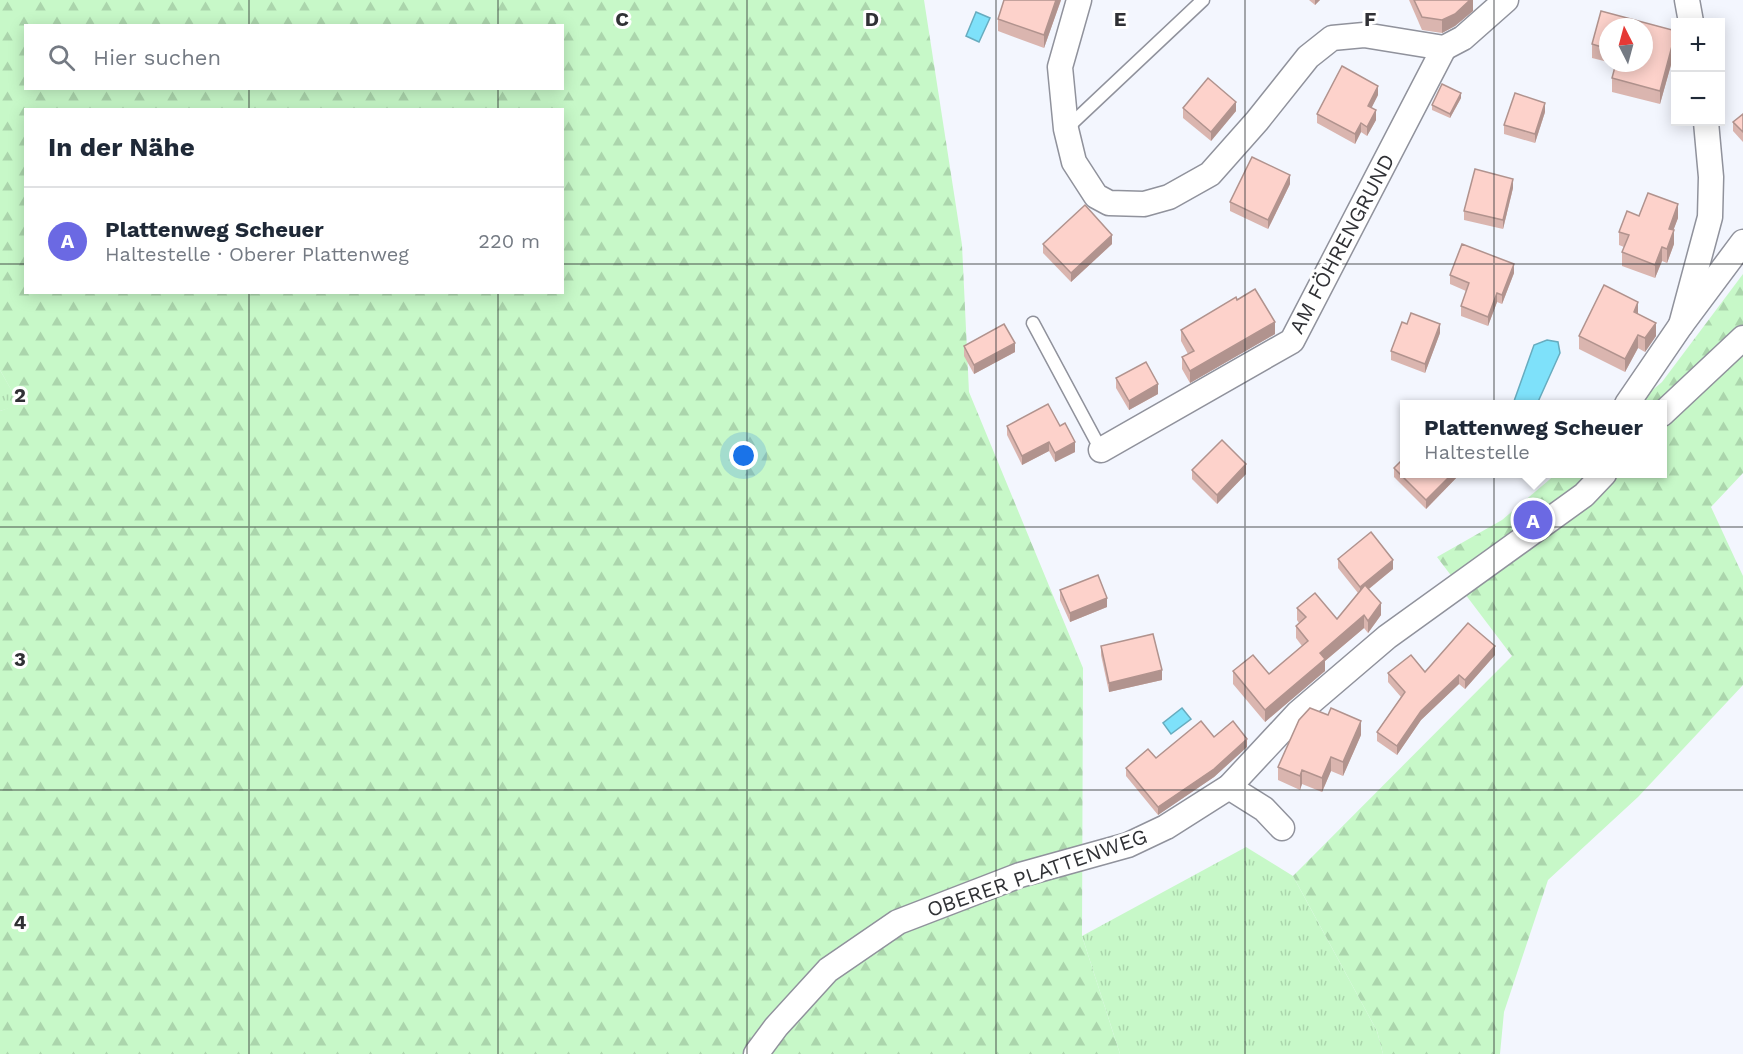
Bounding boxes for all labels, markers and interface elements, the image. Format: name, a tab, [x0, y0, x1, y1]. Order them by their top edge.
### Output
text: C	[615, 7, 629, 31]
text: D	[865, 7, 879, 31]
text: E	[1114, 7, 1126, 31]
text: F	[1364, 7, 1376, 31]
north arrow	[1599, 18, 1653, 72]
map controls	[1671, 18, 1725, 126]
button: +	[1671, 18, 1725, 72]
search box	[24, 24, 564, 90]
icon: search	[45, 41, 78, 74]
text: Hier suchen	[93, 45, 221, 70]
button: −	[1671, 72, 1725, 126]
text: In der Nähe	[48, 132, 195, 162]
street label: AM FÖHRENGRUND	[1284, 150, 1400, 338]
text: Plattenweg Scheuer	[105, 217, 324, 242]
text: A	[61, 229, 74, 253]
text: 220 m	[478, 229, 540, 253]
text: Haltestelle · Oberer Plattenweg	[105, 242, 409, 266]
text: 2	[14, 383, 26, 407]
popup	[1400, 400, 1667, 478]
text: Plattenweg Scheuer	[1424, 415, 1643, 440]
text: Haltestelle	[1424, 440, 1530, 464]
your location	[729, 441, 758, 470]
pin: A	[1514, 498, 1552, 542]
text: 3	[14, 647, 26, 671]
street label: OBERER PLATTENWEG	[923, 823, 1150, 922]
text: 4	[14, 910, 27, 934]

